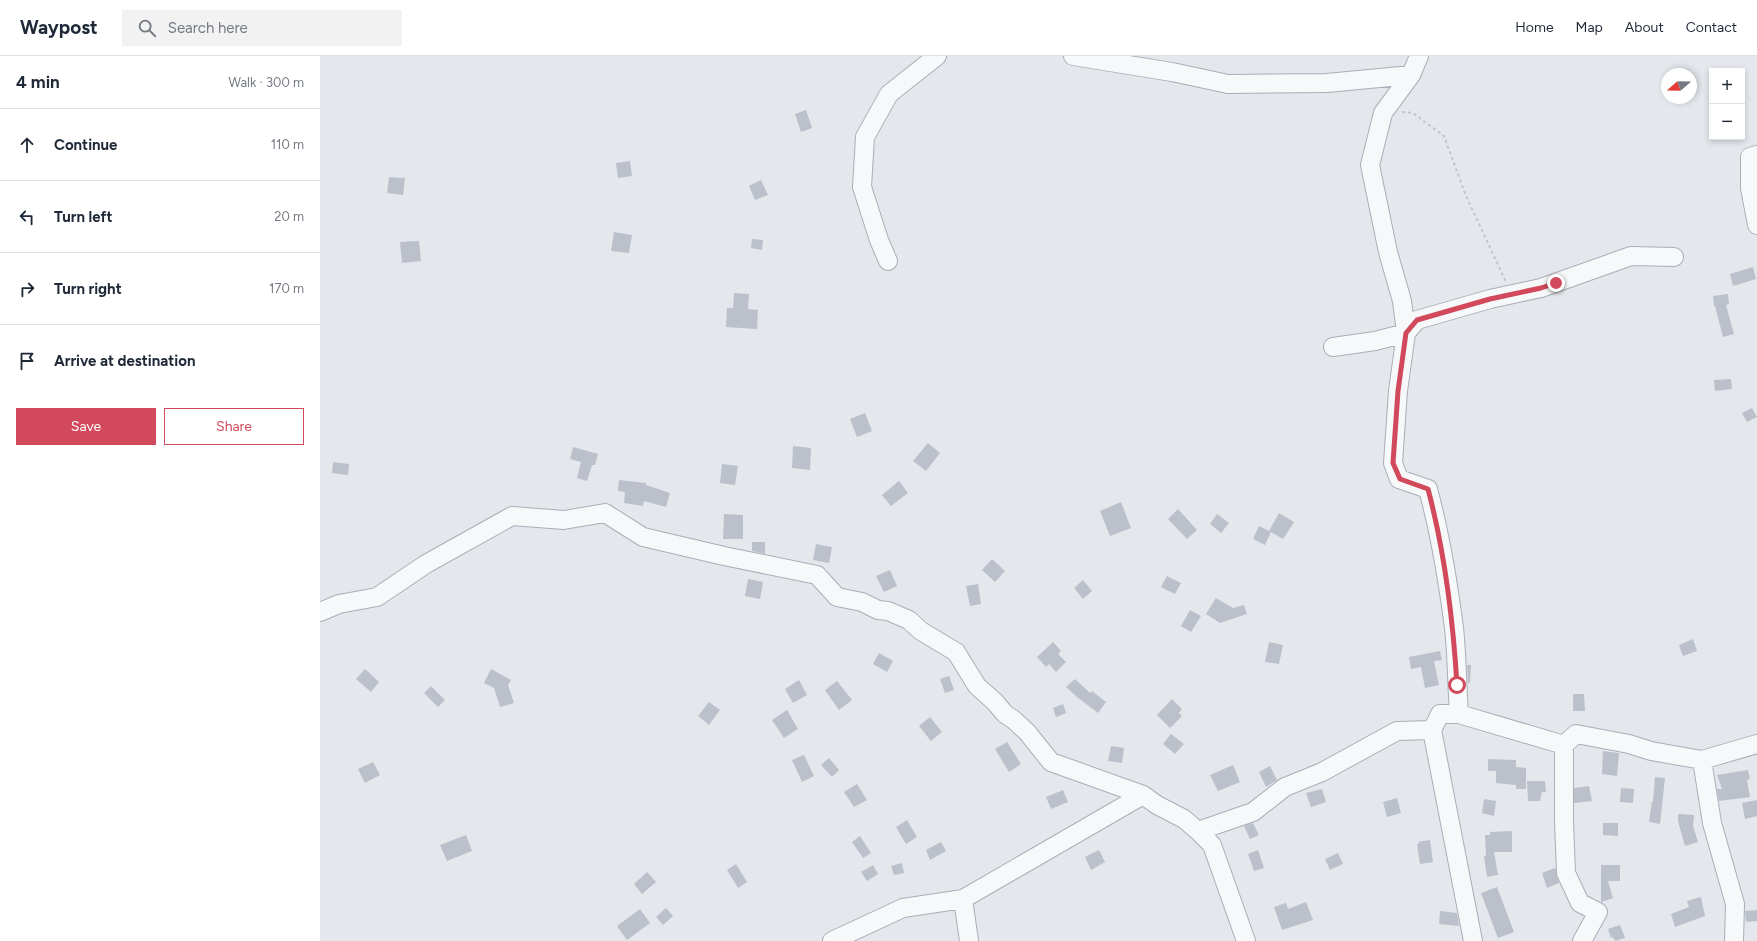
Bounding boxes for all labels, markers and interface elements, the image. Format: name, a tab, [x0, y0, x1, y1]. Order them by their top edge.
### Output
search box	[122, 10, 402, 46]
text: Waypost	[20, 16, 98, 39]
icon: search	[136, 17, 158, 39]
text: Search here	[168, 19, 248, 37]
text: Home	[1515, 19, 1554, 36]
text: Map	[1576, 19, 1603, 36]
text: About	[1625, 19, 1664, 36]
text: Contact	[1686, 19, 1737, 36]
north arrow	[1661, 68, 1697, 104]
map controls	[1709, 68, 1745, 140]
button: +	[1709, 68, 1745, 104]
text: 4 min	[16, 72, 60, 92]
text: Walk · 300 m	[229, 75, 304, 90]
button: −	[1709, 104, 1745, 140]
icon: ahead	[16, 134, 38, 156]
text: Continue	[54, 136, 117, 154]
text: 110 m	[271, 137, 304, 152]
icon: left	[16, 206, 38, 228]
text: Turn left	[54, 208, 112, 226]
text: 20 m	[274, 209, 304, 224]
route end	[1547, 274, 1565, 292]
icon: right	[16, 278, 38, 300]
text: Turn right	[54, 280, 122, 298]
text: 170 m	[269, 281, 304, 296]
icon: arrive	[16, 350, 38, 372]
text: Arrive at destination	[54, 352, 195, 370]
button: Save	[16, 408, 156, 445]
button: Share	[164, 408, 304, 445]
route start	[1448, 676, 1466, 694]

